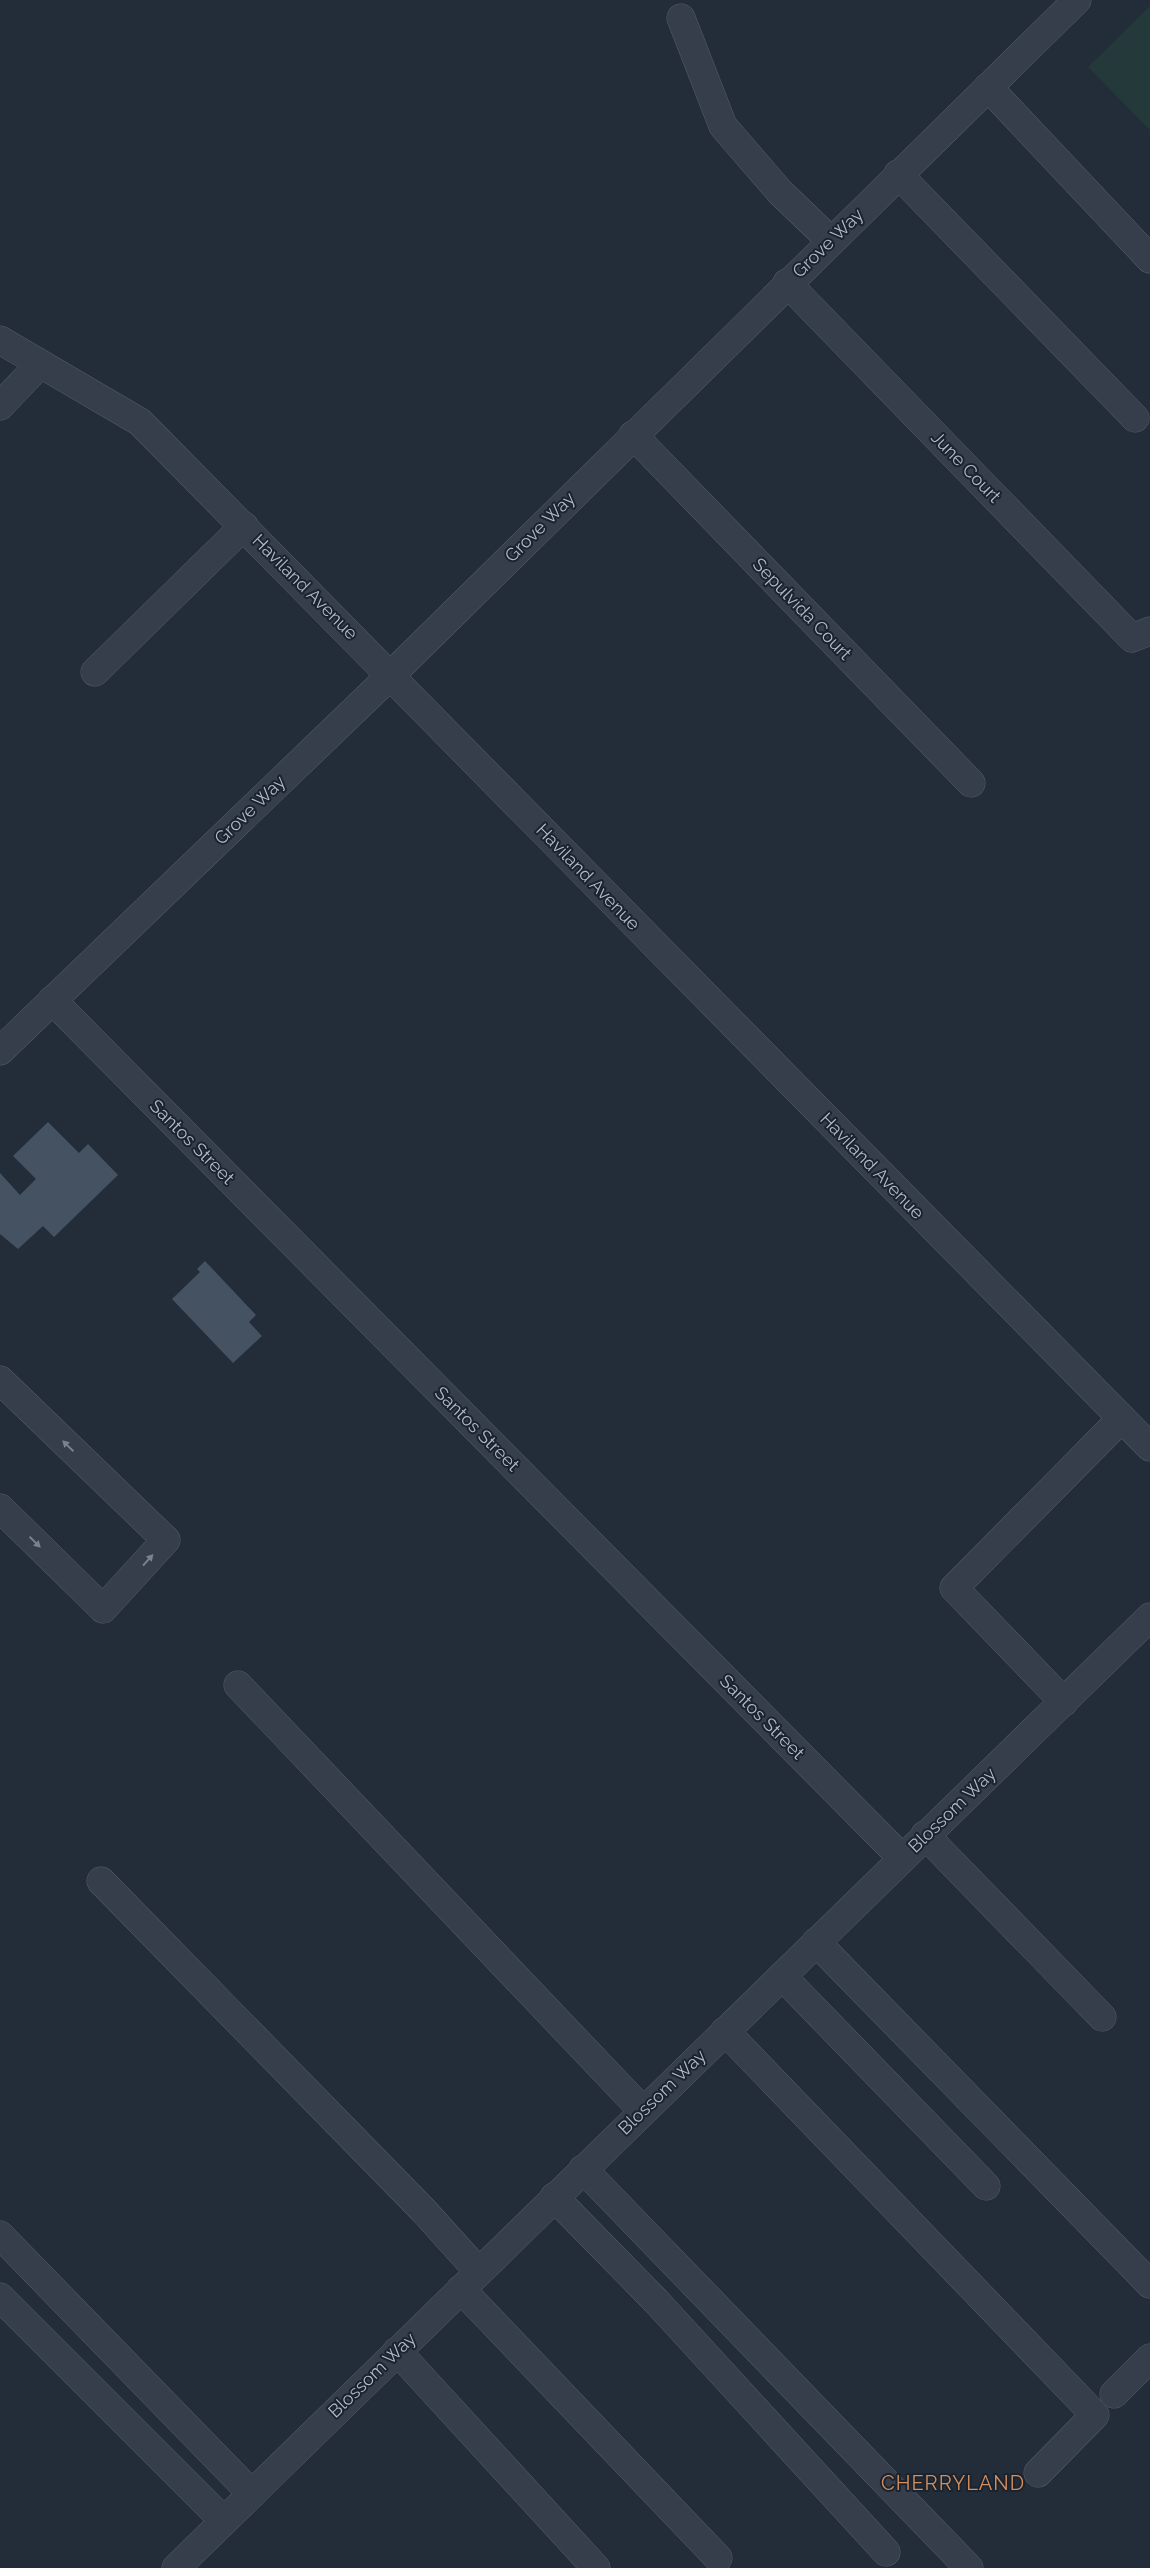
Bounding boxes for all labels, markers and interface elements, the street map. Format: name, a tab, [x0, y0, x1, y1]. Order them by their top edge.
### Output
street label: Grove Way	[788, 204, 868, 282]
street label: June Court	[927, 427, 1006, 507]
street label: Grove Way	[500, 487, 579, 566]
street label: Haviland Avenue	[248, 530, 363, 644]
street label: Sepulvida Court	[749, 553, 856, 664]
street label: Grove Way	[210, 771, 290, 849]
street label: Haviland Avenue	[532, 819, 645, 935]
street label: Santos Street	[146, 1095, 239, 1188]
street label: Haviland Avenue	[816, 1108, 929, 1224]
street label: Santos Street	[431, 1382, 524, 1475]
one-way arrow	[63, 1440, 75, 1452]
one-way arrow	[29, 1536, 41, 1548]
one-way arrow	[142, 1554, 154, 1566]
street label: Santos Street	[716, 1670, 809, 1763]
street label: Blossom Way	[904, 1763, 1000, 1857]
street label: Blossom Way	[614, 2045, 710, 2139]
street label: Blossom Way	[324, 2328, 420, 2422]
district label: CHERRYLAND	[881, 2471, 1025, 2495]

